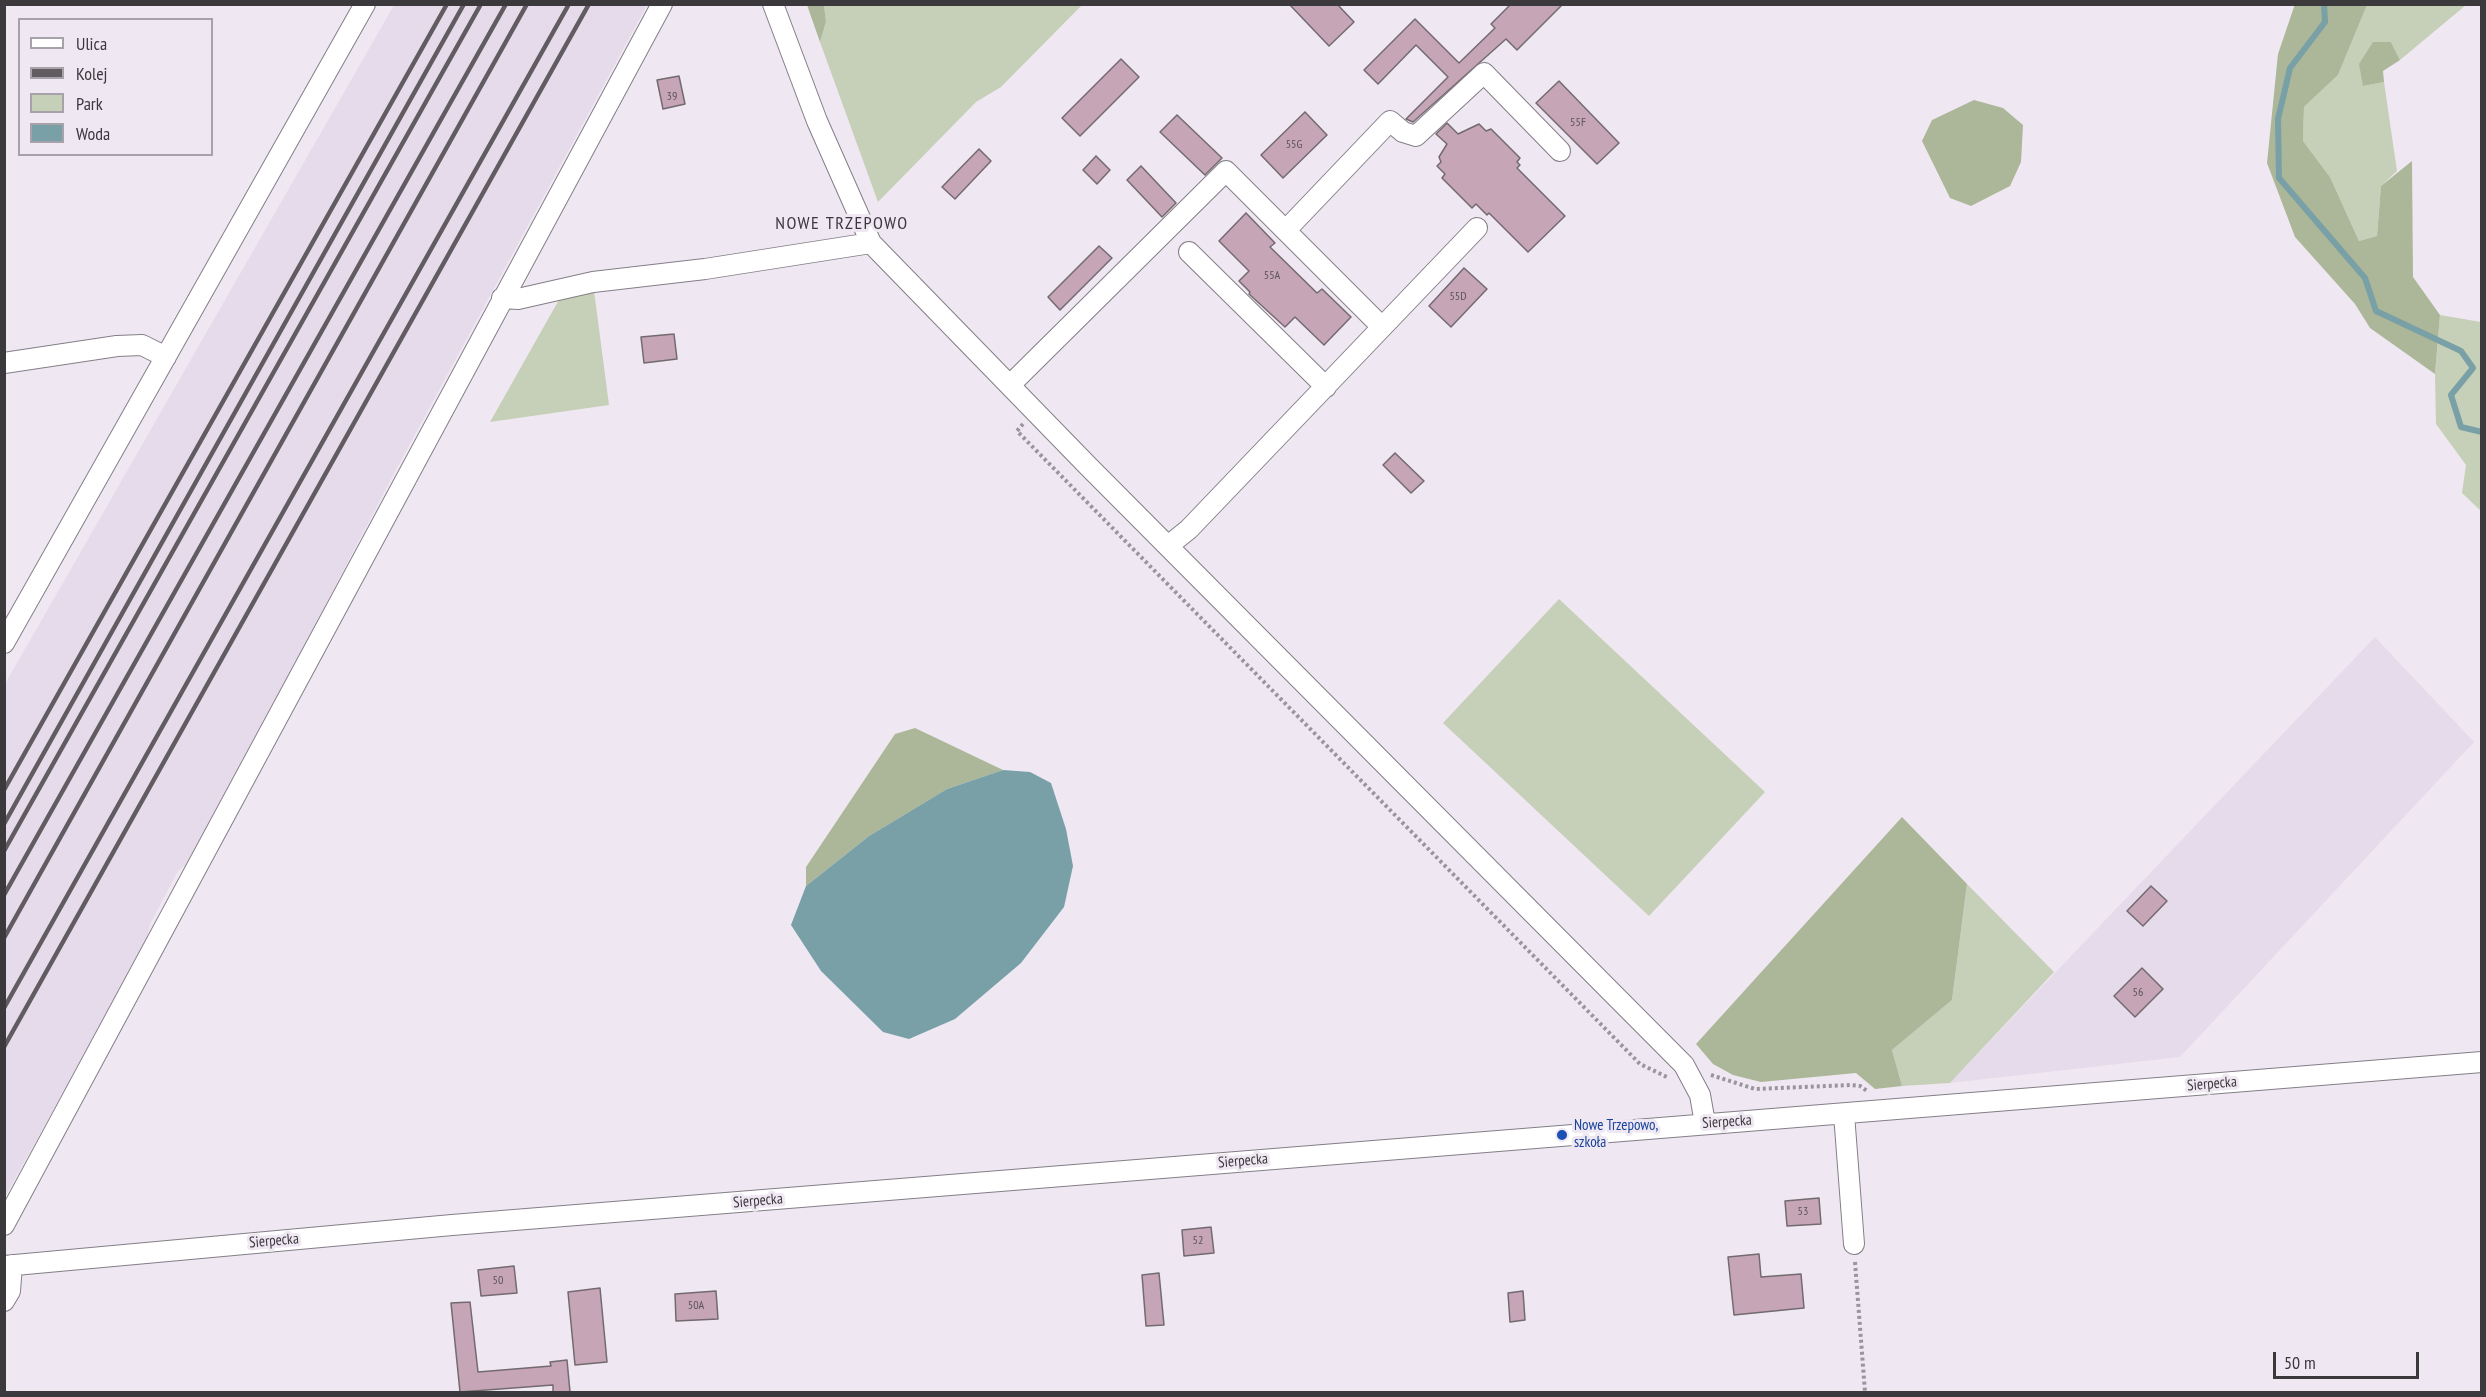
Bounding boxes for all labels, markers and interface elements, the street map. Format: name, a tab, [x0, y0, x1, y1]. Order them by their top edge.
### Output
legend	[18, 18, 213, 156]
text: Ulica	[76, 32, 107, 55]
text: Kolej	[76, 62, 107, 85]
house number: 39	[667, 90, 677, 104]
text: Park	[76, 92, 103, 115]
house number: 55F	[1570, 116, 1586, 130]
text: Woda	[76, 122, 110, 145]
house number: 55G	[1286, 138, 1302, 152]
district label: NOWE TRZEPOWO	[775, 213, 909, 235]
house number: 55A	[1264, 269, 1280, 283]
house number: 55D	[1449, 290, 1467, 304]
house number: 56	[2133, 986, 2143, 1000]
street label: Sierpecka	[2186, 1073, 2238, 1095]
street label: Sierpecka	[1702, 1111, 1752, 1133]
place label: Nowe Trzepowo, szkoła	[1574, 1117, 1658, 1152]
marker: Nowe Trzepowo, szkoła	[1555, 1128, 1569, 1142]
street label: Sierpecka	[1217, 1150, 1269, 1172]
street label: Sierpecka	[732, 1190, 784, 1212]
house number: 53	[1798, 1205, 1808, 1219]
street label: Sierpecka	[248, 1230, 300, 1252]
house number: 52	[1193, 1234, 1203, 1248]
house number: 50	[493, 1274, 503, 1288]
house number: 50A	[688, 1299, 704, 1313]
scale bar	[2276, 1340, 2422, 1378]
text: 50 m	[2284, 1351, 2316, 1374]

